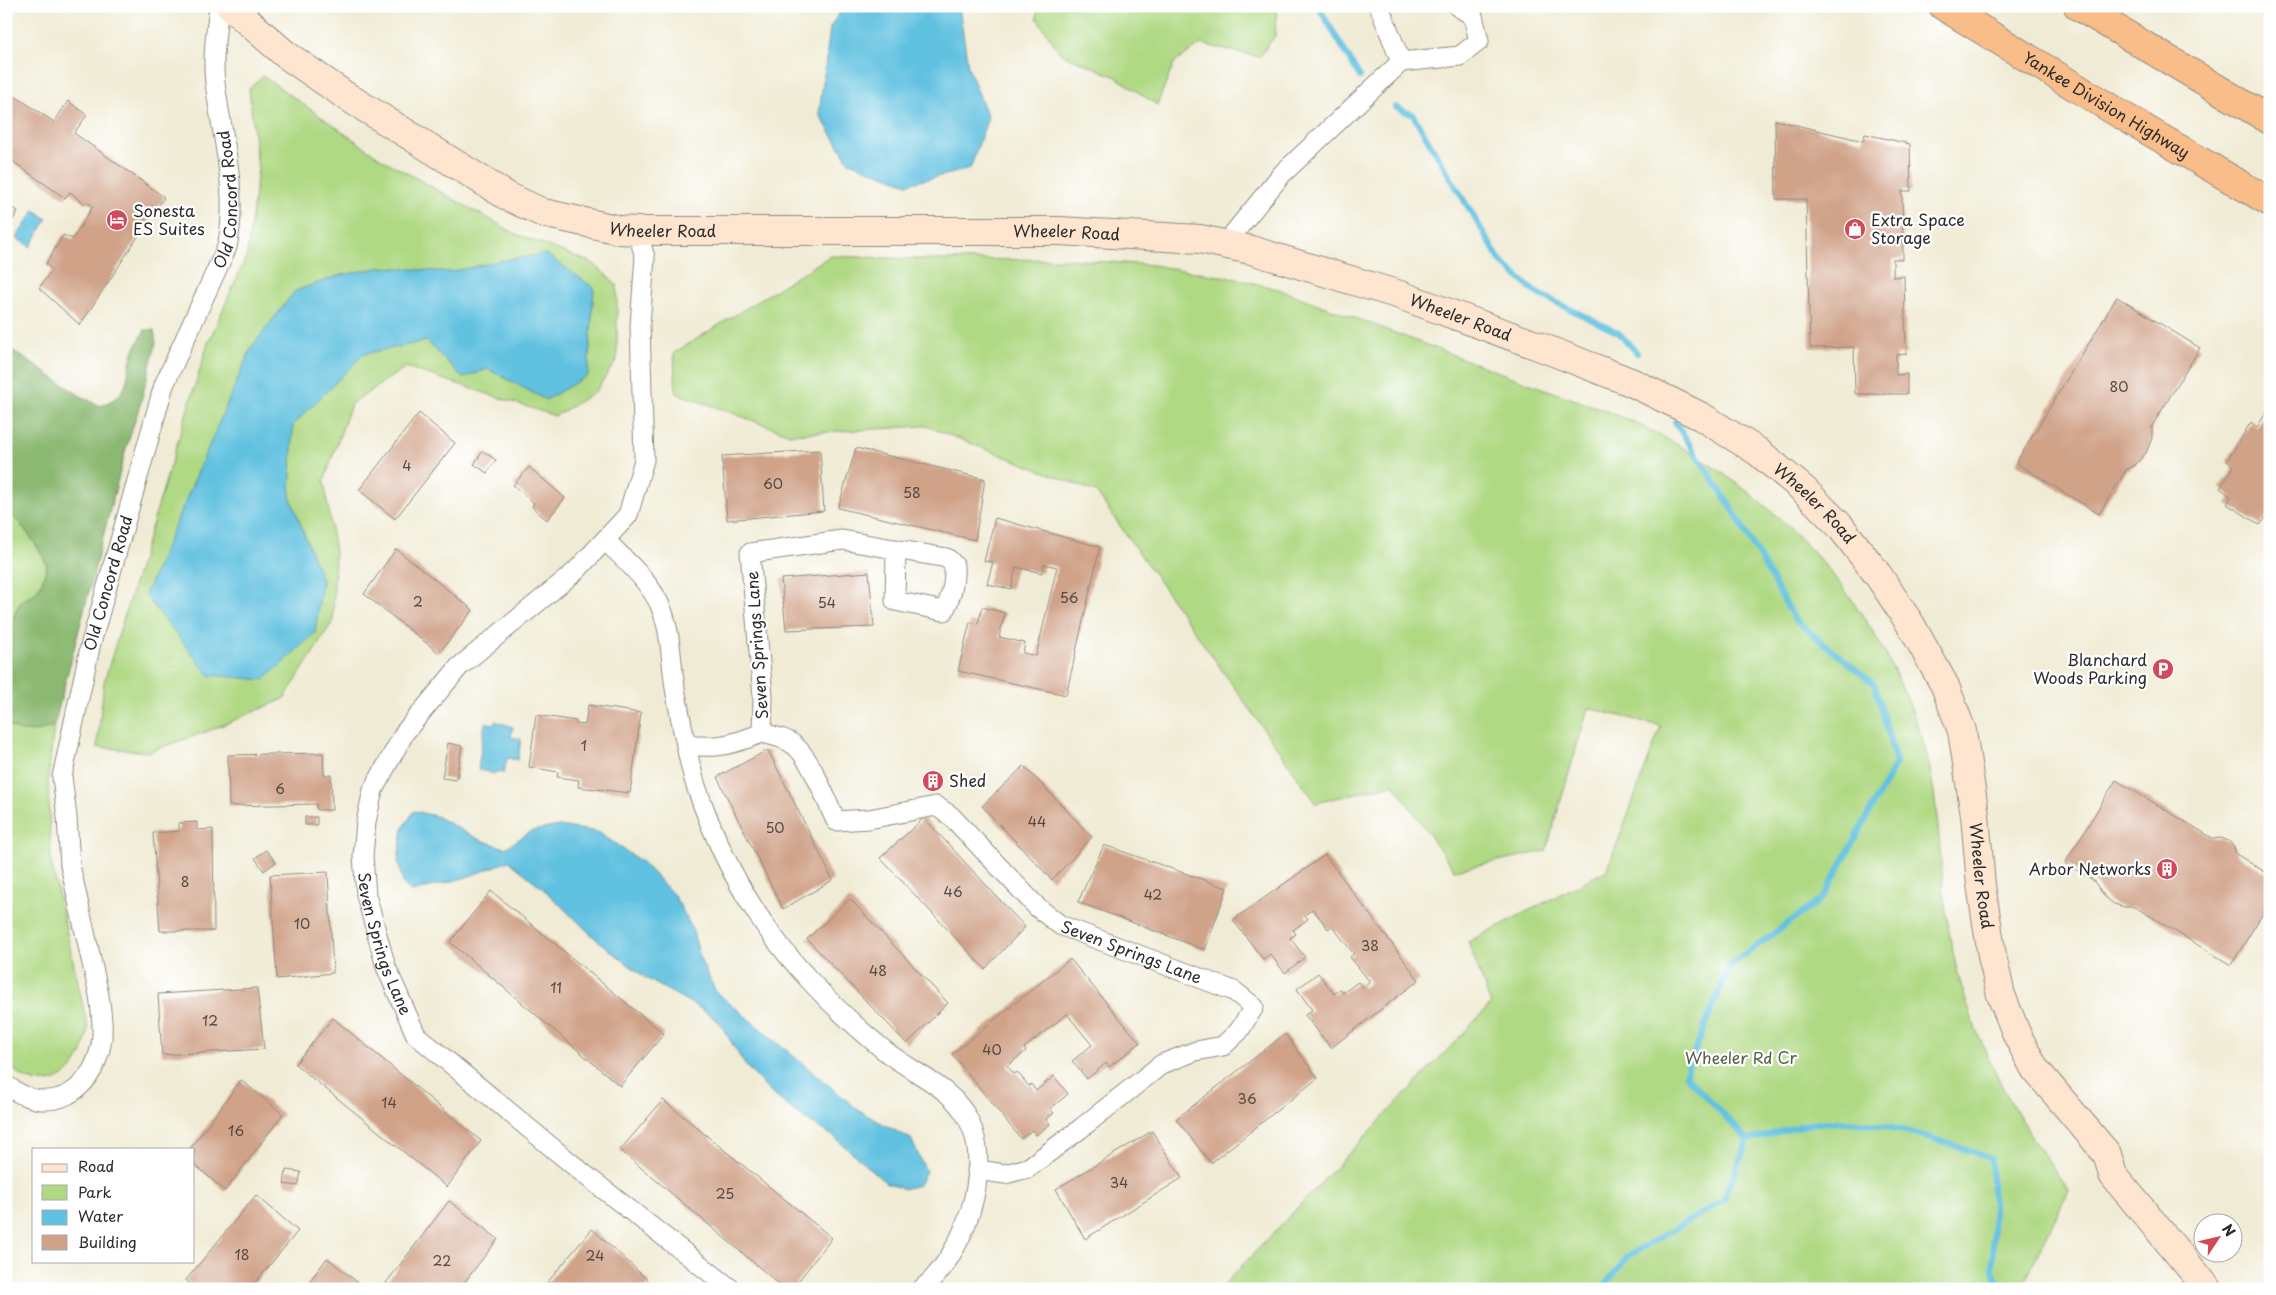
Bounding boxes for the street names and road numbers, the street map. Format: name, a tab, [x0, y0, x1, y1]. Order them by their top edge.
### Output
street label: Yankee Division Highway	[2019, 45, 2195, 164]
street label: Old Concord Road	[206, 129, 242, 272]
street label: Wheeler Road	[607, 215, 716, 242]
street label: Wheeler Road	[1013, 218, 1121, 245]
street label: Wheeler Road	[1407, 287, 1515, 346]
street label: Wheeler Road	[1769, 457, 1862, 548]
street label: Old Concord Road	[77, 512, 138, 653]
street label: Seven Springs Lane	[739, 570, 773, 720]
street label: Wheeler Road	[1965, 822, 2001, 930]
street label: Seven Springs Lane	[353, 871, 419, 1018]
street label: Seven Springs Lane	[1058, 914, 1206, 989]

